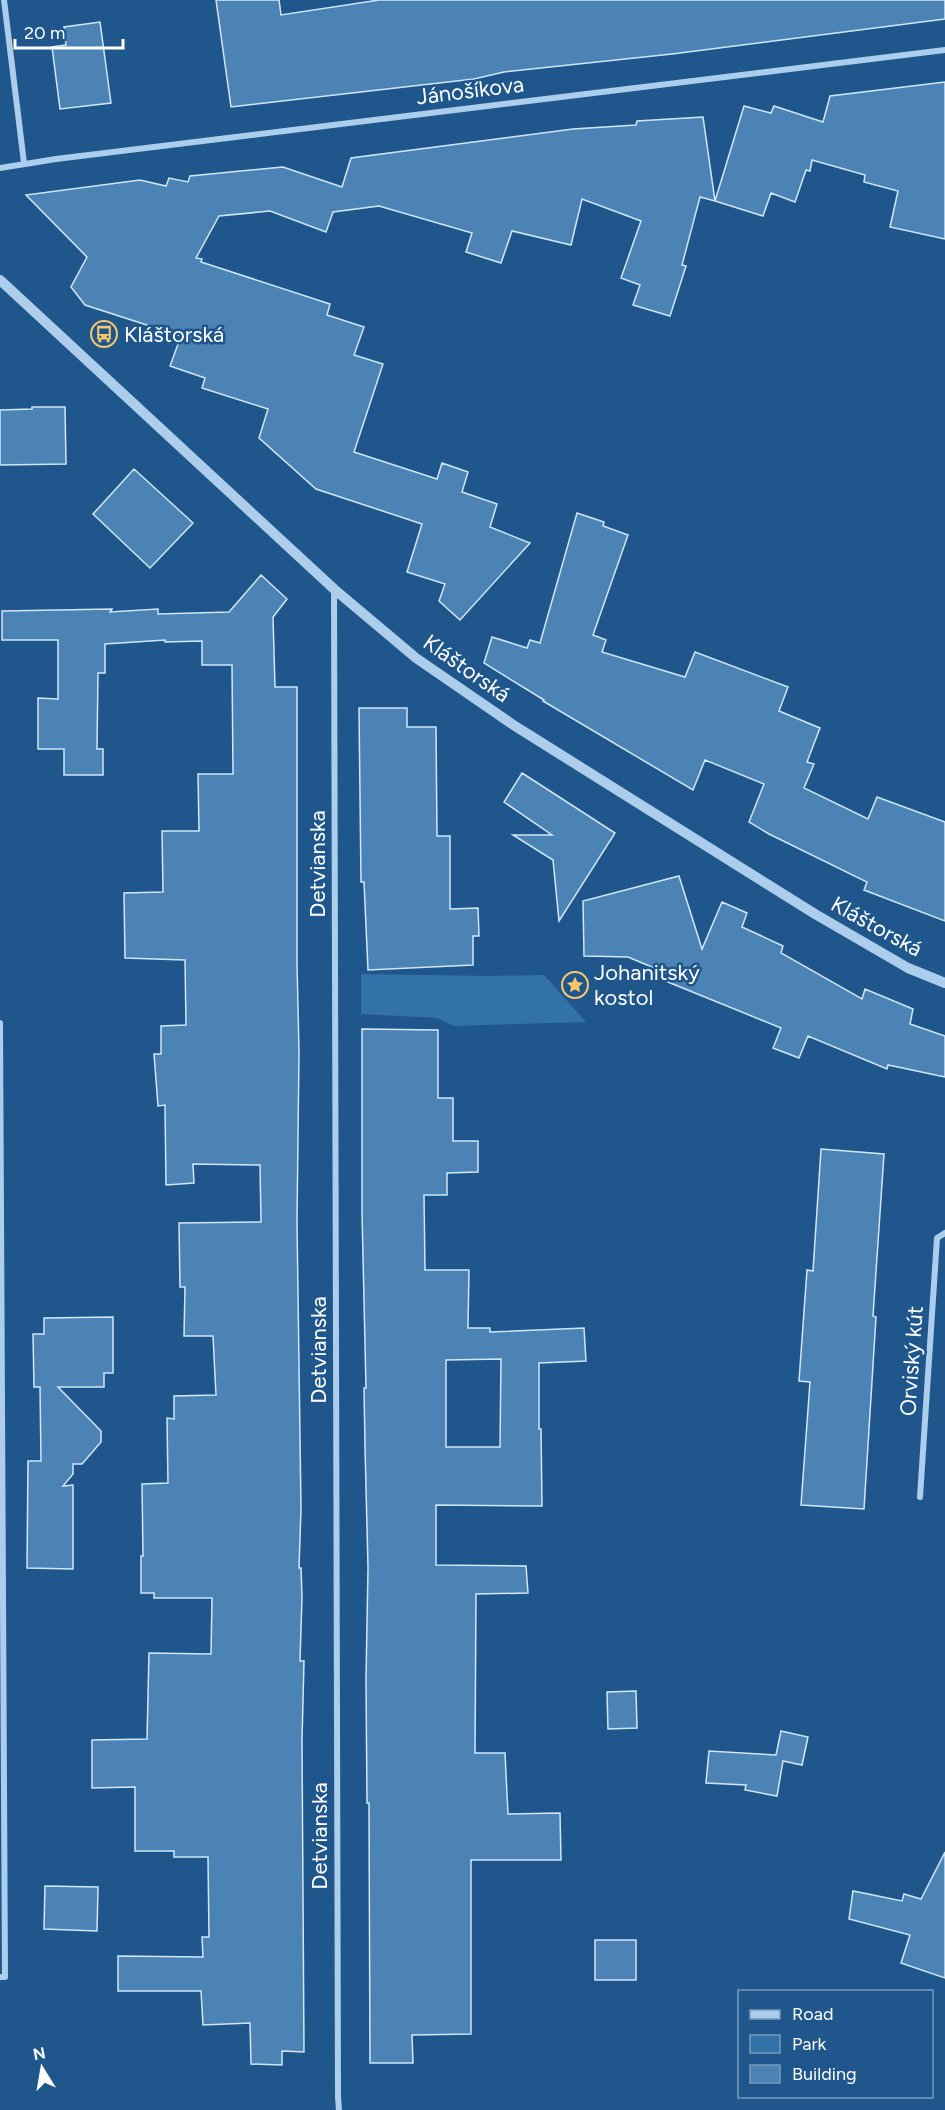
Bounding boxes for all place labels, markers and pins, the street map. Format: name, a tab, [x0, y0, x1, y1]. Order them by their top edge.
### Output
bus stop icon: Kláštorská	[89, 319, 119, 349]
place label: Kláštorská	[124, 321, 224, 348]
place label: Johanitský kostol	[594, 959, 700, 1011]
place icon: Johanitský kostol	[560, 970, 590, 1000]

